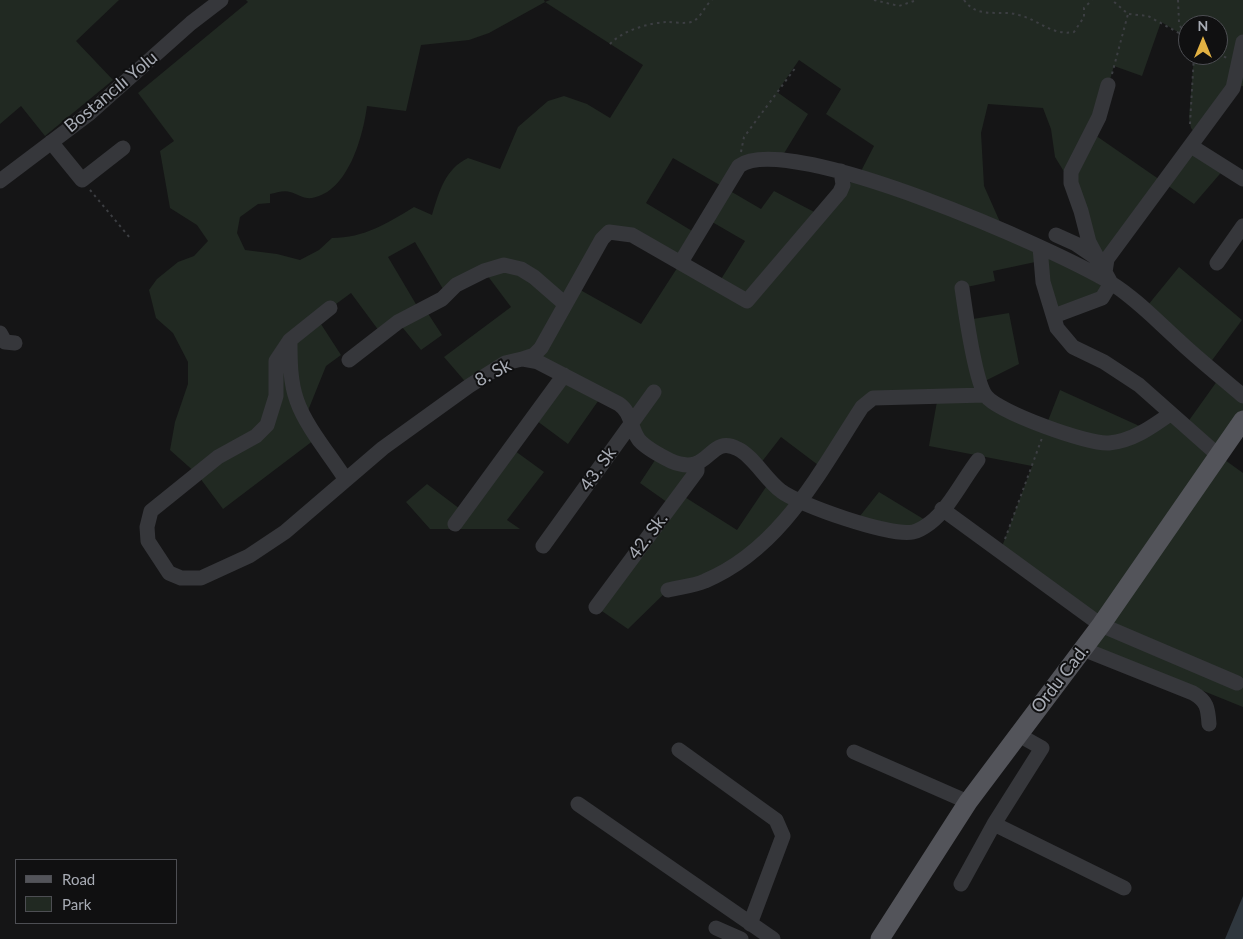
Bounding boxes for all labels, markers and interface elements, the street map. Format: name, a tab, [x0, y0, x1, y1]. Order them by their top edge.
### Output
north arrow	[1178, 15, 1228, 65]
text: N	[1198, 17, 1208, 34]
street label: Bostancılı Yolu	[60, 47, 162, 137]
street label: 8. Sk	[471, 355, 515, 391]
street label: 43. Sk	[575, 443, 621, 495]
street label: 42. Sk.	[624, 508, 672, 564]
street label: Ordu Cad.	[1027, 641, 1093, 717]
legend	[15, 859, 178, 924]
text: Road	[62, 870, 95, 888]
text: Park	[62, 895, 91, 913]

